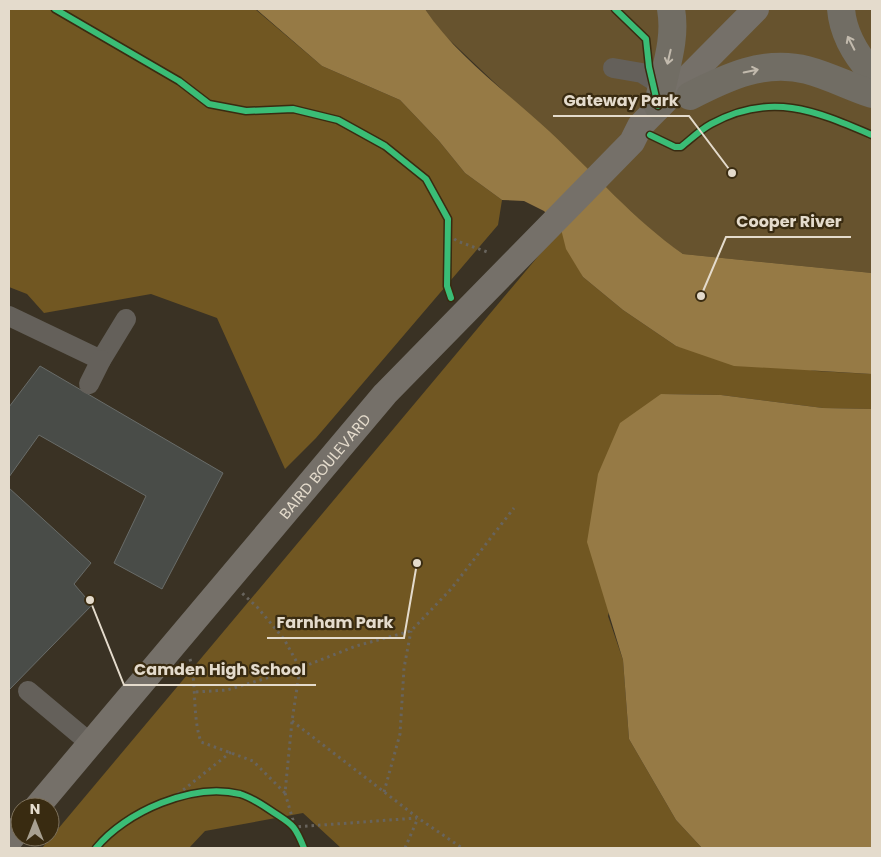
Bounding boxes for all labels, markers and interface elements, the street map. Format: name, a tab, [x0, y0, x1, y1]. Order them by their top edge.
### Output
one-way arrow	[846, 36, 856, 51]
one-way arrow	[664, 49, 673, 65]
one-way arrow	[742, 66, 758, 75]
callout: Gateway Park	[553, 85, 689, 116]
text: Gateway Park	[563, 89, 679, 112]
callout: Cooper River	[726, 206, 851, 237]
text: Cooper River	[736, 210, 842, 233]
street label: BAIRD BOULEVARD	[274, 409, 375, 523]
callout: Farnham Park	[267, 607, 404, 638]
text: Farnham Park	[277, 611, 394, 634]
callout: Camden High School	[124, 654, 316, 685]
text: Camden High School	[134, 658, 306, 681]
north arrow	[10, 797, 60, 847]
text: N	[30, 799, 40, 819]

